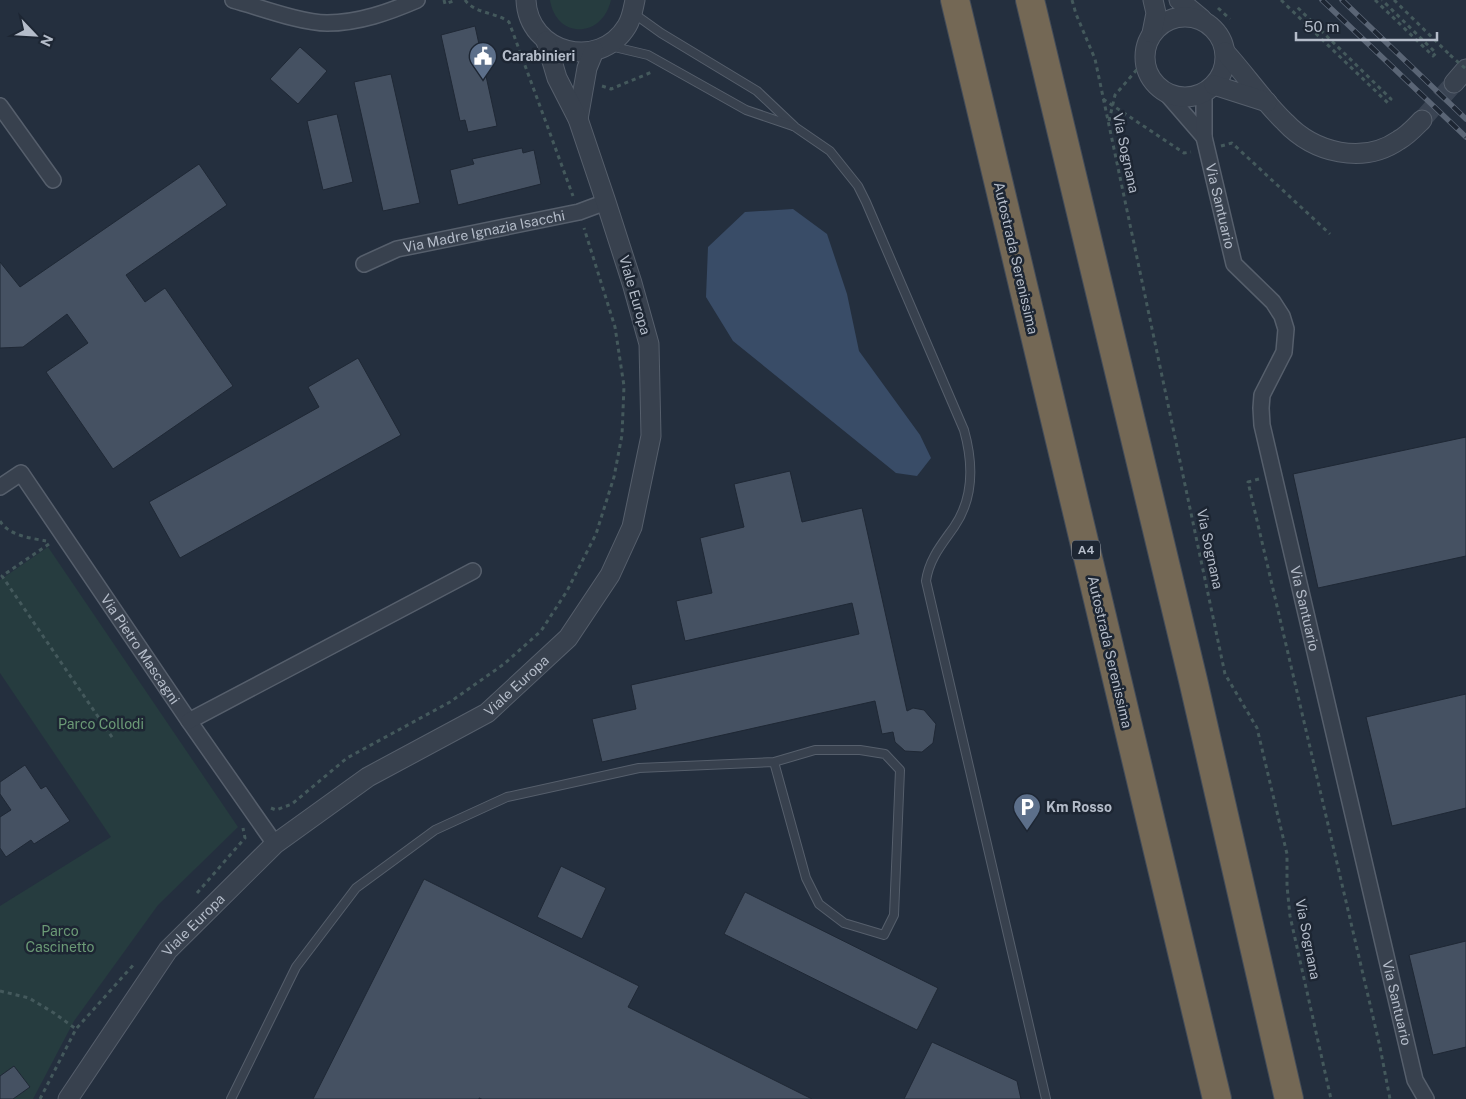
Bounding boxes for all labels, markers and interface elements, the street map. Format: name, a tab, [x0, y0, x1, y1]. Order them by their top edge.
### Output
north arrow	[10, 10, 60, 60]
scale bar	[1296, 10, 1437, 42]
text: 50 m	[1304, 18, 1339, 35]
text: N	[37, 32, 56, 49]
public building icon: Carabinieri	[468, 41, 498, 80]
place label: Carabinieri	[502, 48, 575, 64]
street label: Via Sognana	[1110, 111, 1142, 195]
street label: Via Santuario	[1203, 162, 1238, 250]
street label: Autostrada Serenissima	[991, 180, 1041, 336]
street label: Via Madre Ignazia Isacchi	[402, 207, 566, 256]
street label: Viale Europa	[616, 253, 654, 337]
street label: Via Sognana	[1194, 507, 1226, 591]
road number: A4	[1072, 540, 1100, 560]
street label: Via Santuario	[1287, 564, 1323, 653]
street label: Autostrada Serenissima	[1085, 574, 1135, 730]
street label: Via Pietro Mascagni	[98, 591, 183, 707]
street label: Viale Europa	[481, 652, 552, 719]
park label: Parco Collodi	[58, 716, 144, 732]
parking icon: Km Rosso	[1012, 792, 1042, 831]
place label: Km Rosso	[1046, 799, 1112, 815]
street label: Viale Europa	[158, 890, 228, 959]
street label: Via Sognana	[1292, 897, 1324, 981]
park label: Parco Cascinetto	[26, 923, 95, 955]
street label: Via Santuario	[1379, 959, 1415, 1047]

